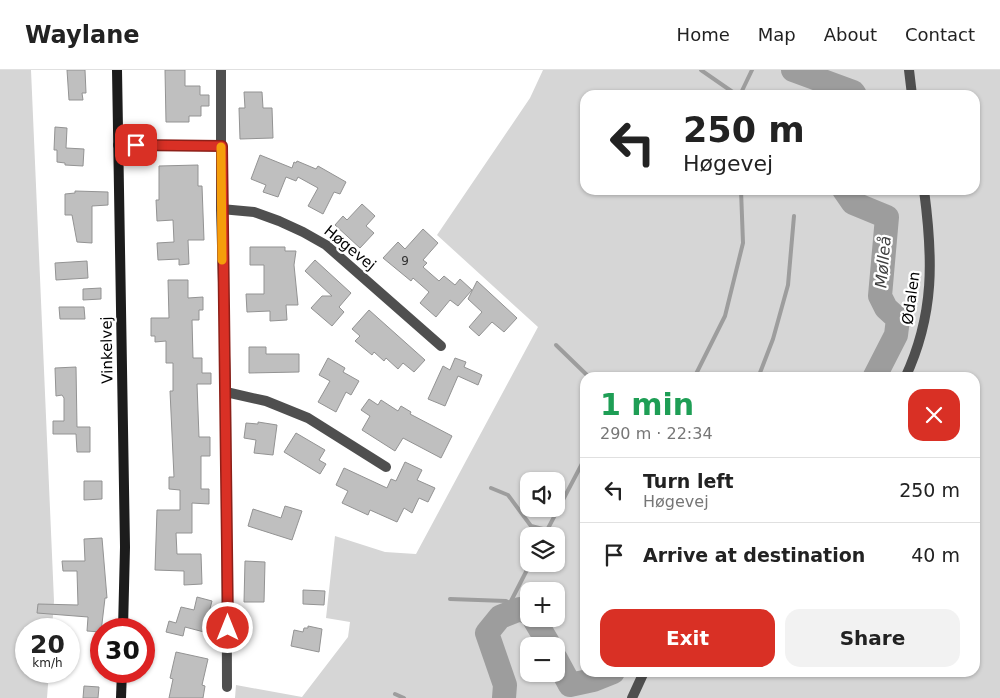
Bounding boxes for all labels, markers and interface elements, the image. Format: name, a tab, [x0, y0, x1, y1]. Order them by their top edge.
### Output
text: Waylane	[25, 21, 140, 49]
text: Home	[677, 24, 730, 45]
text: Map	[758, 24, 796, 45]
text: About	[824, 24, 877, 45]
text: Contact	[905, 24, 975, 45]
icon: left	[600, 110, 665, 175]
text: 250 m	[683, 110, 805, 150]
pin	[115, 124, 157, 166]
icon: arrive	[122, 131, 150, 159]
text: Høgevej	[683, 151, 773, 176]
street label: Høgevej	[320, 222, 380, 274]
water label: Mølleå	[871, 235, 895, 289]
house number: 9	[401, 254, 409, 268]
street label: Ødalen	[898, 270, 924, 326]
street label: Vinkelvej	[97, 316, 117, 384]
text: 1 min	[600, 387, 694, 422]
button: close	[908, 389, 960, 441]
text: 290 m · 22:34	[600, 424, 713, 443]
text: Turn left	[643, 470, 734, 492]
map controls	[520, 472, 565, 682]
button: sound	[520, 472, 565, 517]
icon: left	[600, 476, 628, 504]
text: 250 m	[899, 479, 960, 501]
text: Høgevej	[643, 492, 709, 511]
button: layers	[520, 527, 565, 572]
icon: arrive	[600, 541, 628, 569]
text: Arrive at destination	[643, 544, 865, 566]
text: 40 m	[911, 544, 960, 566]
button: +	[520, 582, 565, 627]
position arrow	[201, 601, 253, 653]
button: Exit	[600, 609, 775, 667]
button: Share	[785, 609, 960, 667]
speed limit sign: 30	[90, 618, 155, 683]
text: 20	[30, 630, 65, 659]
button: −	[520, 637, 565, 682]
text: km/h	[32, 656, 63, 670]

